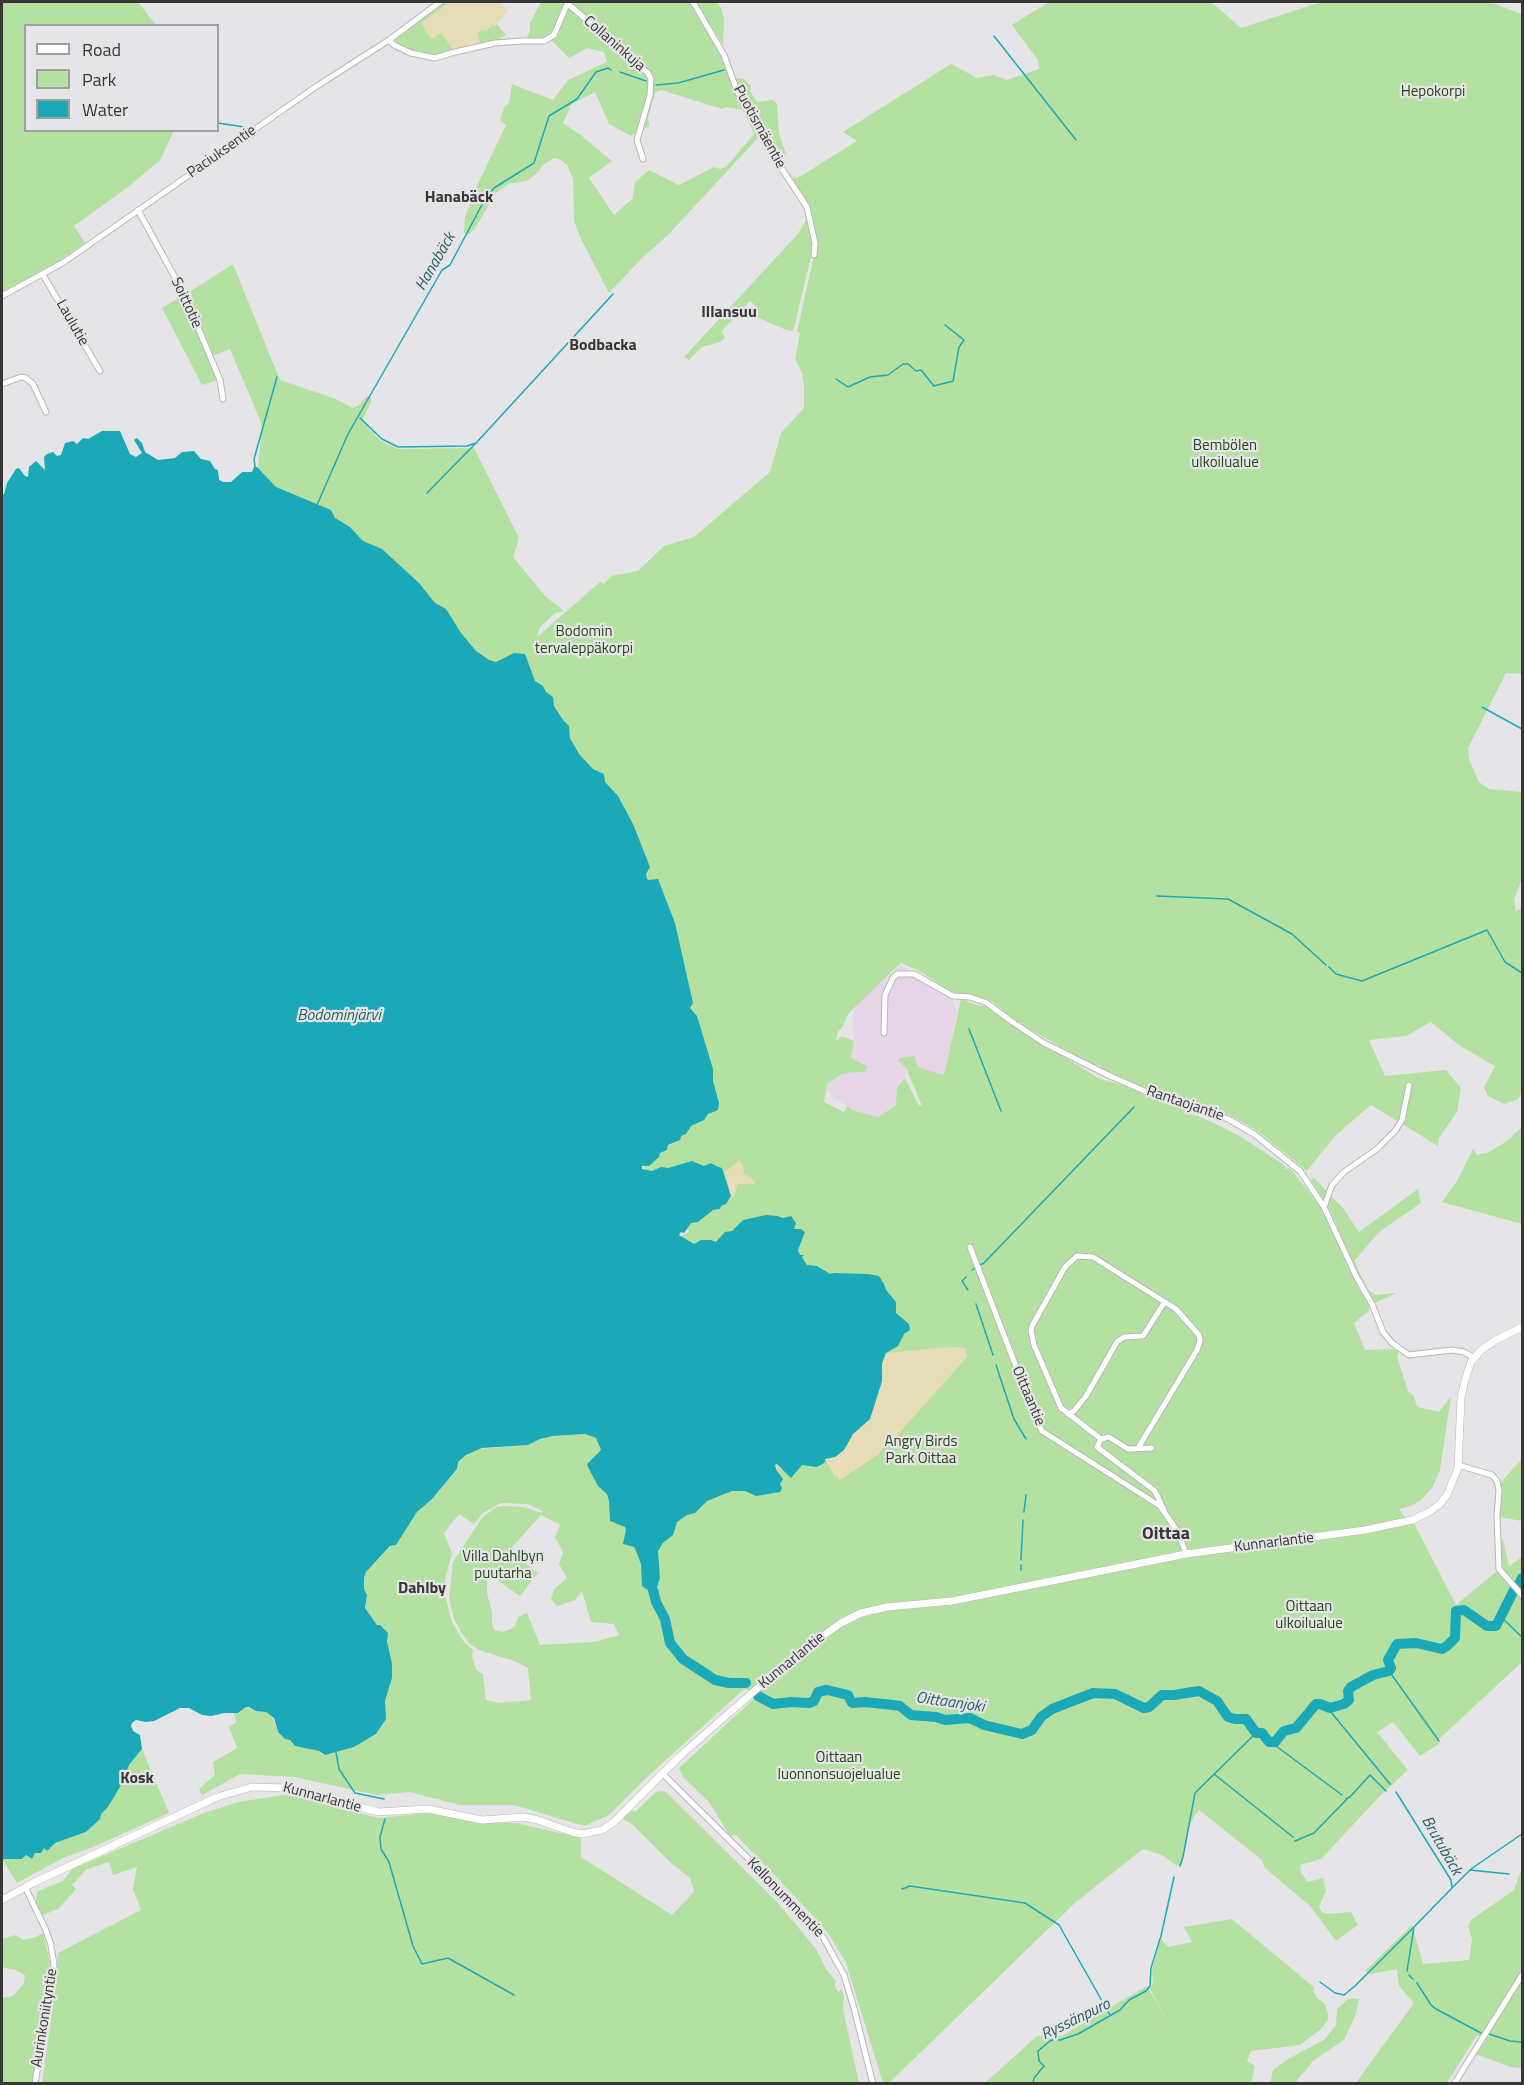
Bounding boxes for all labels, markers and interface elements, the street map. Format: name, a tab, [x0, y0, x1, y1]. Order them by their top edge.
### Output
street label: Collaninkuja	[580, 12, 648, 76]
legend	[24, 24, 219, 132]
text: Road	[82, 36, 121, 63]
text: Park	[82, 66, 116, 93]
street label: Puotismäentie	[729, 82, 789, 172]
park label: Hepokorpi	[1401, 83, 1465, 101]
text: Water	[82, 96, 128, 123]
street label: Paciuksentie	[184, 122, 260, 182]
district label: Hanabäck	[425, 188, 493, 208]
water label: Hanabäck	[412, 230, 460, 294]
street label: Soittotie	[166, 275, 206, 331]
street label: Laulutie	[52, 297, 92, 349]
district label: Illansuu	[701, 303, 757, 323]
district label: Bodbacka	[569, 336, 637, 356]
park label: Bembölen ulkoilualue	[1191, 437, 1259, 472]
park label: Bodomin tervaleppäkorpi	[535, 623, 633, 658]
water label: Bodominjärvi	[297, 1006, 381, 1026]
street label: Rantaojantie	[1144, 1082, 1226, 1126]
street label: Oittaantie	[1007, 1364, 1049, 1428]
park label: Angry Birds Park Oittaa	[885, 1433, 957, 1468]
district label: Oittaa	[1142, 1524, 1190, 1546]
street label: Kunnarlantie	[1233, 1529, 1315, 1557]
park label: Villa Dahlbyn puutarha	[462, 1548, 544, 1583]
district label: Dahlby	[398, 1579, 446, 1599]
park label: Oittaan ulkoilualue	[1275, 1598, 1343, 1633]
street label: Kunnarlantie	[755, 1629, 829, 1693]
water label: Oittaanjoki	[914, 1689, 986, 1717]
park label: Oittaan luonnonsuojelualue	[777, 1749, 901, 1784]
district label: Kosk	[120, 1769, 154, 1789]
street label: Kunnarlantie	[281, 1779, 363, 1817]
water label: Brutubäck	[1416, 1813, 1466, 1879]
street label: Kellonummentie	[743, 1855, 827, 1941]
street label: Aurinkoniityntie	[28, 1967, 62, 2069]
water label: Ryssänpuro	[1038, 1995, 1114, 2045]

